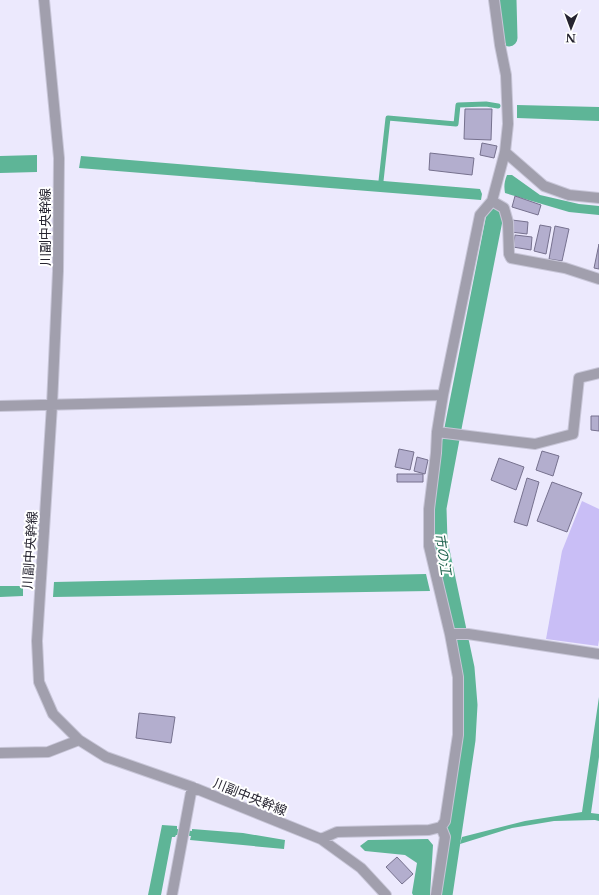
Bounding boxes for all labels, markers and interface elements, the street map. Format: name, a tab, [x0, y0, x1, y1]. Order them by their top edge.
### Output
north arrow	[551, 8, 591, 48]
text: N	[565, 31, 576, 45]
street label: 川副中央幹線	[37, 188, 54, 266]
street label: 川副中央幹線	[19, 510, 41, 590]
water label: 市の江	[431, 532, 455, 578]
street label: 川副中央幹線	[211, 775, 289, 819]

